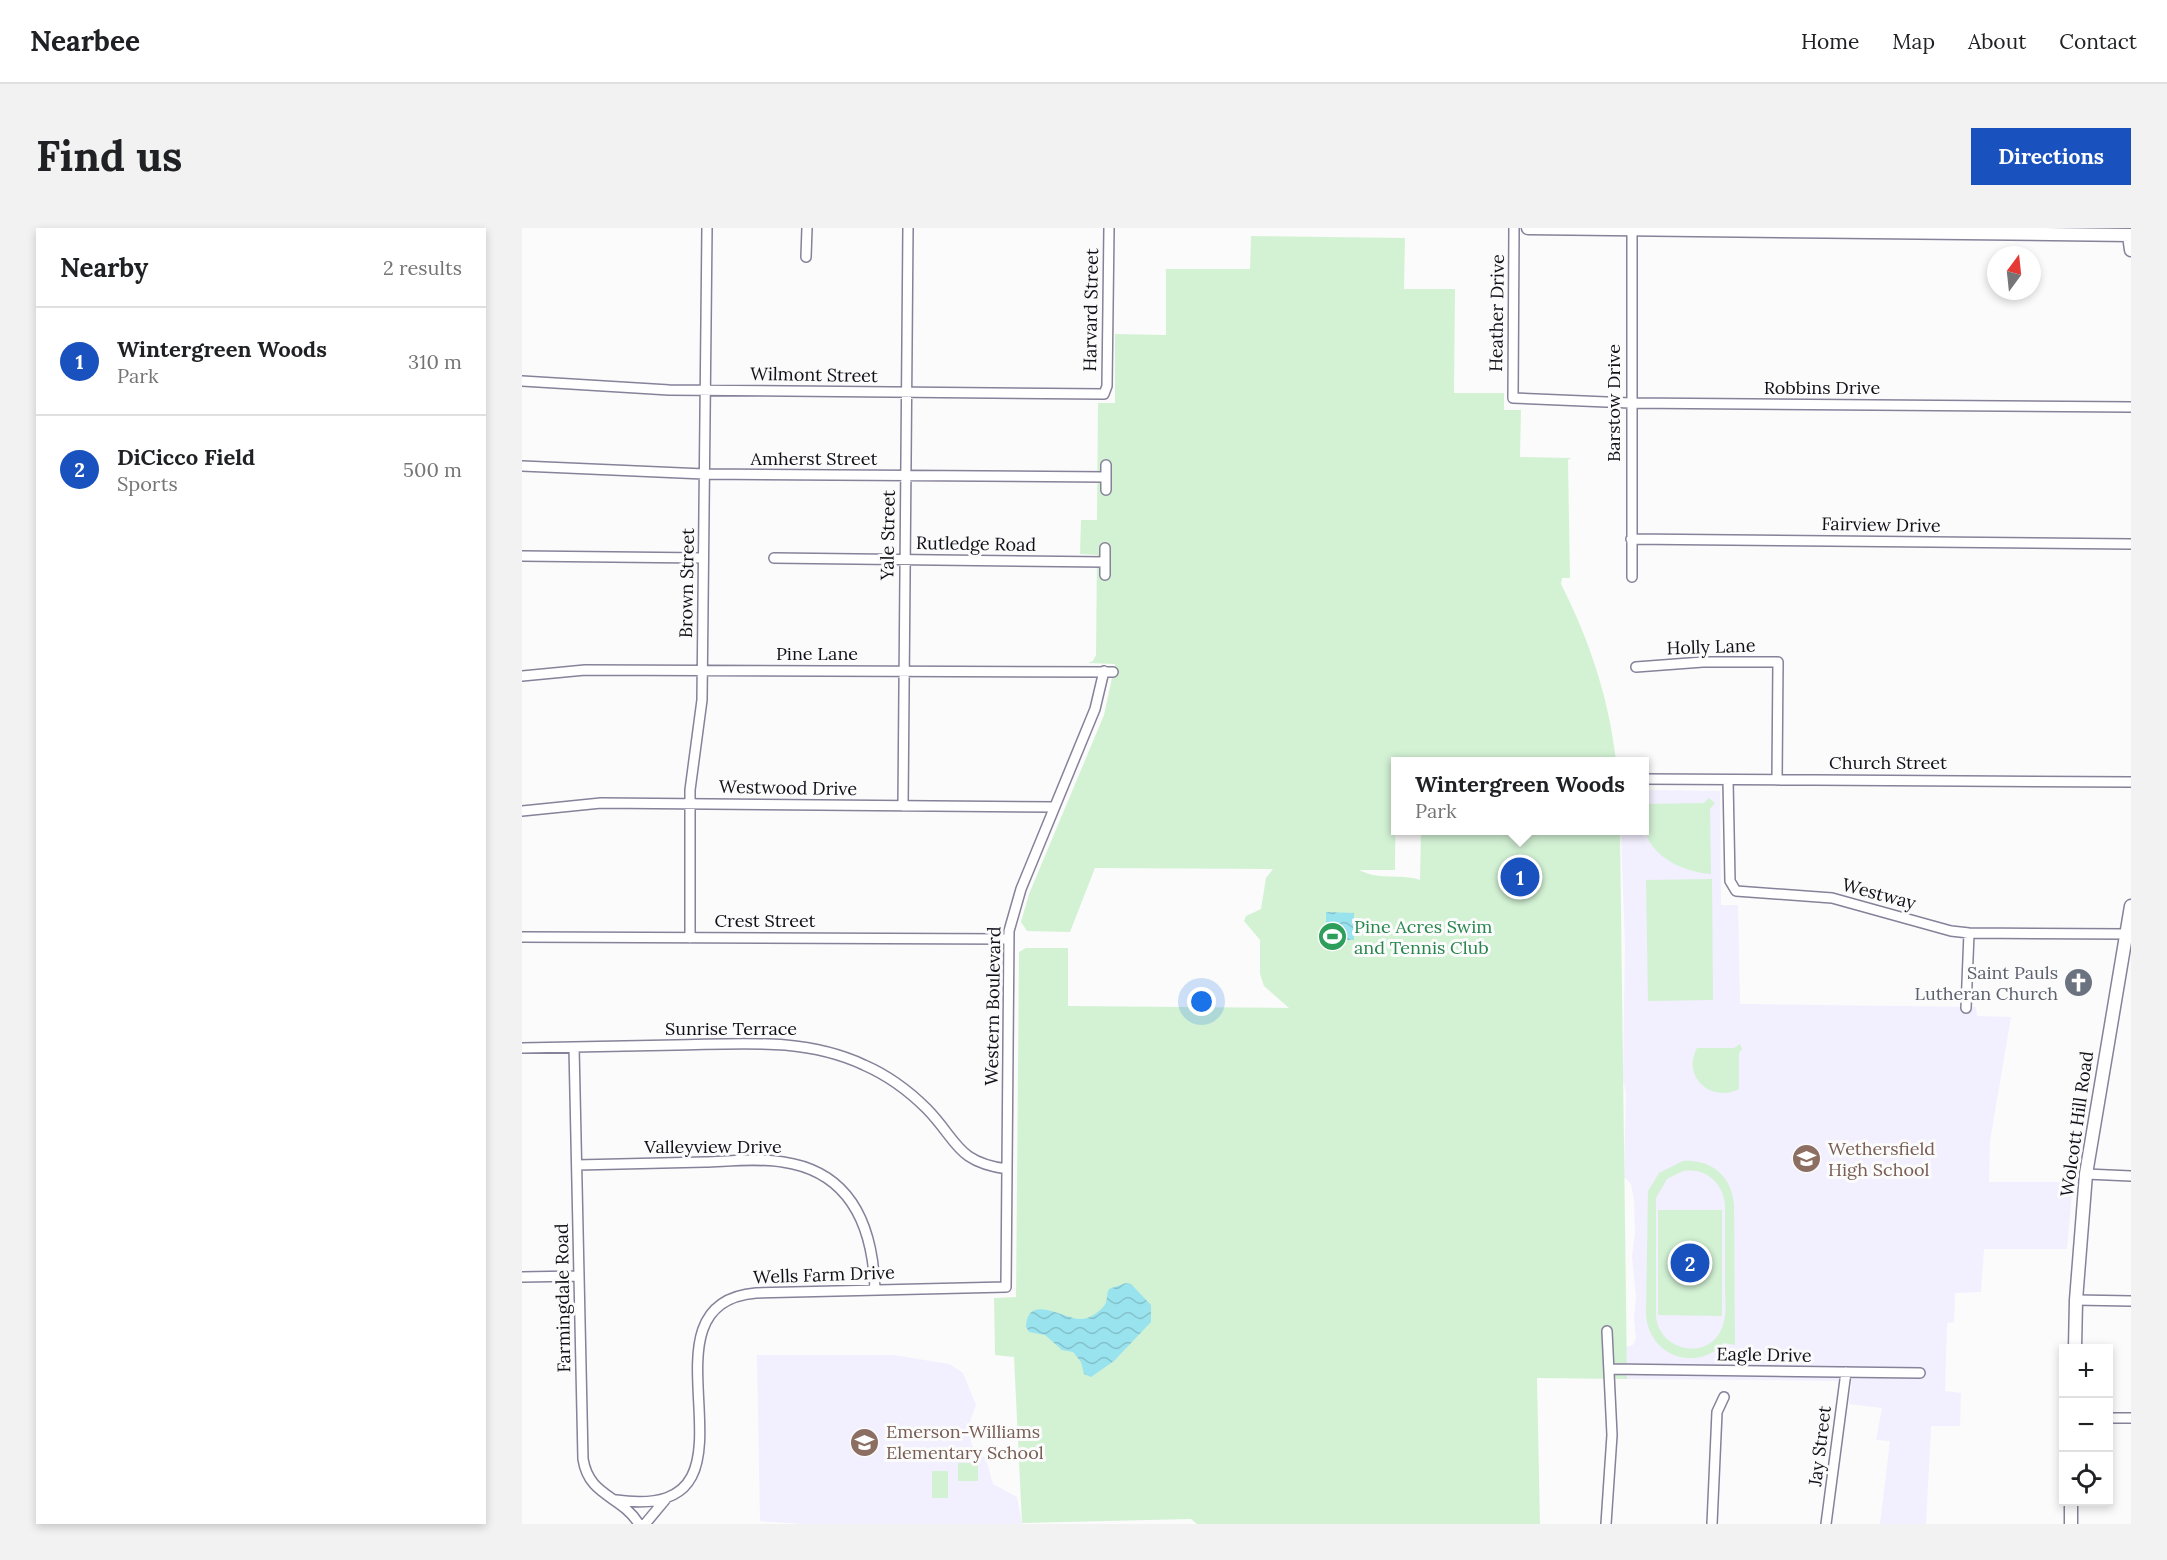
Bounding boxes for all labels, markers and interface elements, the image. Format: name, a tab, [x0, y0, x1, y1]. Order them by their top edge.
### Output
text: Nearbee	[30, 23, 140, 59]
text: Home	[1801, 28, 1859, 55]
text: Map	[1892, 28, 1935, 55]
text: About	[1968, 28, 2026, 55]
text: Contact	[2059, 28, 2137, 55]
button: Directions	[1971, 128, 2131, 185]
text: Find us	[36, 129, 182, 183]
north arrow	[1987, 246, 2041, 300]
street label: Harvard Street	[1078, 248, 1103, 372]
text: Nearby	[60, 251, 148, 284]
street label: Heather Drive	[1484, 254, 1509, 372]
text: 2 results	[383, 255, 462, 280]
text: Wintergreen Woods	[117, 335, 327, 363]
street label: Barstow Drive	[1602, 344, 1625, 462]
text: 1	[75, 349, 84, 374]
text: 310 m	[408, 349, 462, 374]
street label: Wilmont Street	[750, 362, 878, 387]
text: Park	[117, 363, 159, 388]
street label: Robbins Drive	[1764, 376, 1881, 399]
text: DiCicco Field	[117, 443, 255, 471]
street label: Amherst Street	[750, 447, 877, 470]
text: 2	[74, 457, 85, 482]
text: 500 m	[403, 457, 462, 482]
text: Sports	[117, 471, 178, 496]
street label: Yale Street	[875, 490, 900, 581]
street label: Fairview Drive	[1821, 512, 1941, 537]
street label: Brown Street	[674, 528, 699, 638]
street label: Rutledge Road	[916, 531, 1037, 556]
street label: Holly Lane	[1666, 633, 1756, 660]
street label: Pine Lane	[776, 642, 858, 665]
street label: Church Street	[1829, 751, 1947, 774]
popup	[1391, 757, 1649, 835]
text: Wintergreen Woods	[1415, 770, 1625, 798]
street label: Westwood Drive	[719, 775, 858, 800]
text: Park	[1415, 798, 1457, 823]
pin: 1	[1500, 854, 1540, 900]
street label: Westway	[1840, 873, 1919, 915]
street label: Crest Street	[714, 909, 816, 932]
place label: Pine Acres Swim and Tennis Club	[1354, 915, 1492, 959]
sports icon: Pine Acres Swim and Tennis Club	[1317, 921, 1349, 953]
street label: Western Boulevard	[980, 926, 1005, 1086]
place label: Saint Pauls Lutheran Church	[1915, 961, 2058, 1005]
church icon: Saint Pauls Lutheran Church	[2063, 967, 2095, 999]
your location	[1187, 987, 1216, 1016]
street label: Sunrise Terrace	[665, 1017, 797, 1040]
street label: Wolcott Hill Road	[2055, 1049, 2098, 1198]
street label: Valleyview Drive	[643, 1135, 782, 1158]
place label: Wethersfield High School	[1828, 1137, 1935, 1181]
school or university icon: Wethersfield High School	[1791, 1143, 1823, 1175]
street label: Farmingdale Road	[550, 1223, 575, 1373]
pin: 2	[1670, 1240, 1710, 1286]
street label: Wells Farm Drive	[753, 1261, 896, 1288]
street label: Eagle Drive	[1716, 1342, 1812, 1367]
map controls	[2059, 1344, 2113, 1506]
button: +	[2059, 1344, 2113, 1398]
button: −	[2059, 1398, 2113, 1452]
street label: Jay Street	[1803, 1404, 1836, 1488]
place label: Emerson-Williams Elementary School	[886, 1420, 1044, 1464]
school or university icon: Emerson-Williams Elementary School	[849, 1426, 881, 1458]
button: locate	[2059, 1452, 2113, 1506]

